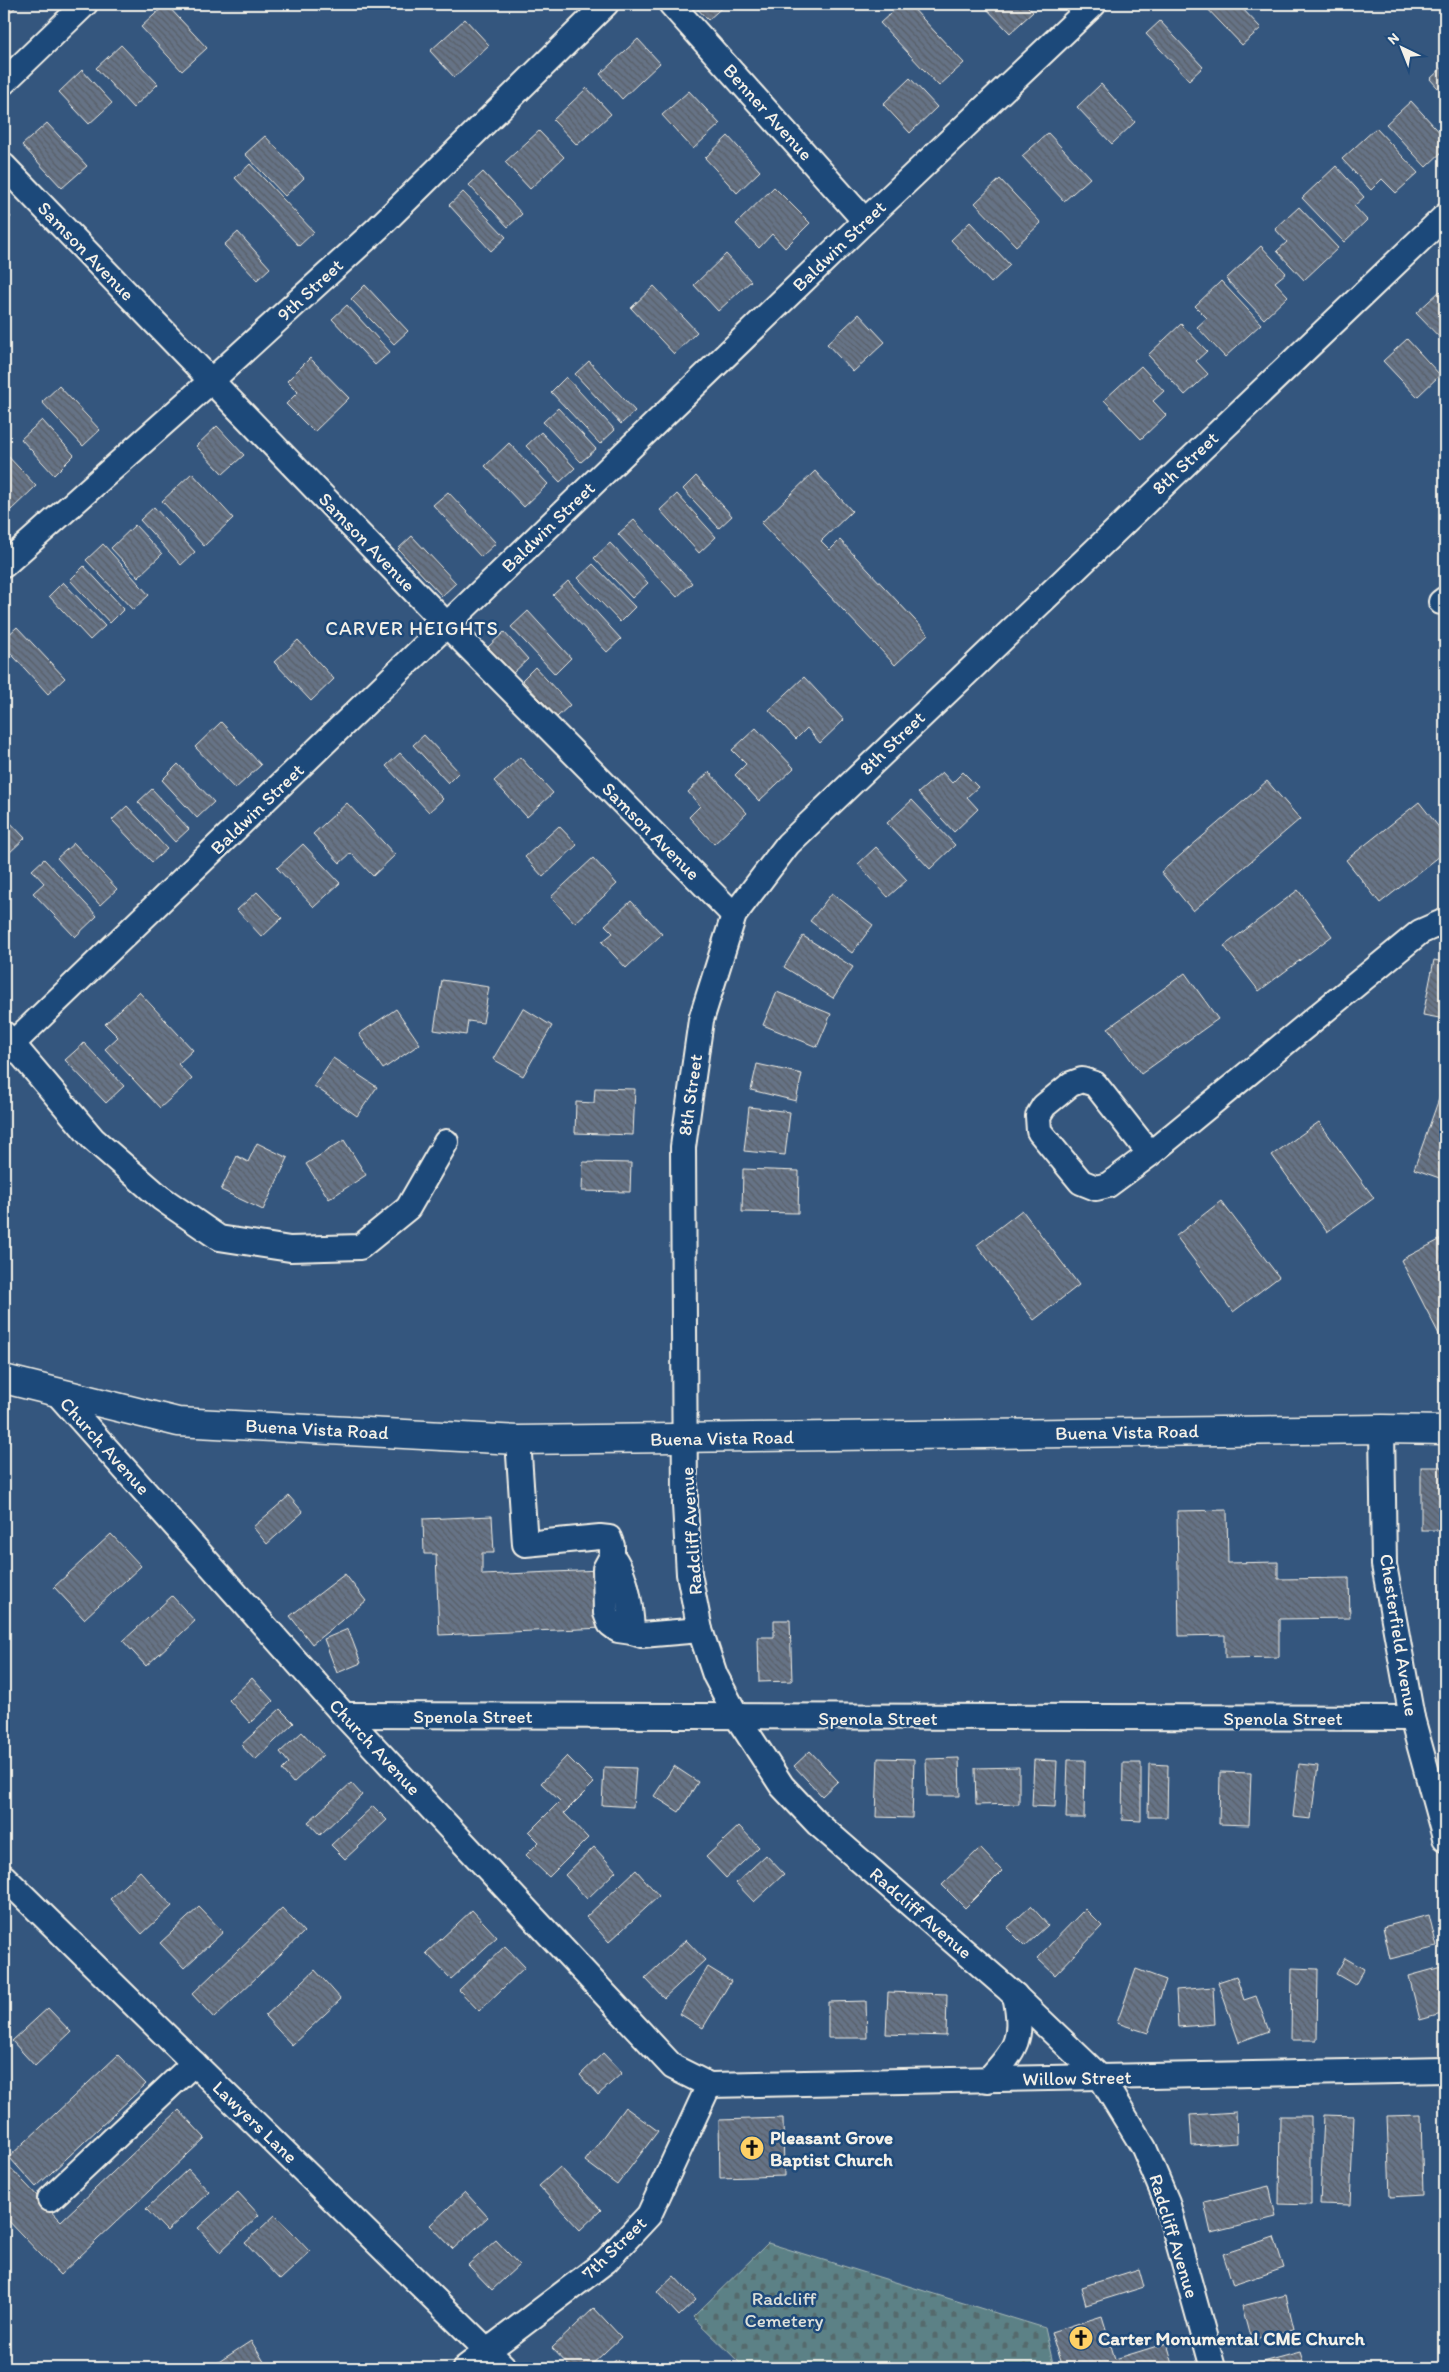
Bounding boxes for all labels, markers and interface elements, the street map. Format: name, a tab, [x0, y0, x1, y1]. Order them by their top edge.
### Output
north arrow	[1376, 22, 1426, 72]
text: N	[1384, 29, 1403, 48]
street label: Benner Avenue	[718, 59, 818, 165]
street label: Baldwin Street	[787, 196, 891, 296]
street label: Samson Avenue	[33, 197, 139, 305]
street label: 9th Street	[272, 254, 348, 326]
street label: 8th Street	[1147, 427, 1223, 499]
street label: Baldwin Street	[496, 477, 600, 577]
street label: Samson Avenue	[314, 488, 420, 596]
district label: CARVER HEIGHTS	[325, 616, 499, 640]
street label: 8th Street	[854, 706, 930, 780]
street label: Baldwin Street	[205, 759, 309, 859]
street label: Samson Avenue	[597, 777, 705, 885]
street label: 8th Street	[673, 1053, 707, 1137]
street label: Church Avenue	[55, 1392, 155, 1500]
street label: Buena Vista Road	[245, 1414, 390, 1444]
street label: Buena Vista Road	[1055, 1419, 1200, 1445]
street label: Buena Vista Road	[650, 1425, 795, 1451]
street label: Radcliff Avenue	[675, 1466, 707, 1596]
street label: Chesterfield Avenue	[1375, 1552, 1423, 1718]
street label: Church Avenue	[324, 1694, 426, 1800]
street label: Spenola Street	[413, 1705, 533, 1728]
street label: Spenola Street	[818, 1707, 938, 1730]
street label: Spenola Street	[1223, 1707, 1343, 1730]
street label: Radcliff Avenue	[865, 1862, 977, 1964]
street label: Willow Street	[1022, 2066, 1132, 2090]
street label: Lawyers Lane	[208, 2076, 302, 2168]
place label: Pleasant Grove Baptist Church	[770, 2126, 893, 2171]
church icon: Pleasant Grove Baptist Church	[739, 2135, 765, 2161]
street label: Radcliff Avenue	[1144, 2171, 1204, 2301]
street label: 7th Street	[577, 2212, 651, 2284]
park label: Radcliff Cemetery	[744, 2287, 824, 2332]
church icon: Carter Monumental CME Church	[1068, 2325, 1094, 2351]
place label: Carter Monumental CME Church	[1098, 2327, 1366, 2350]

